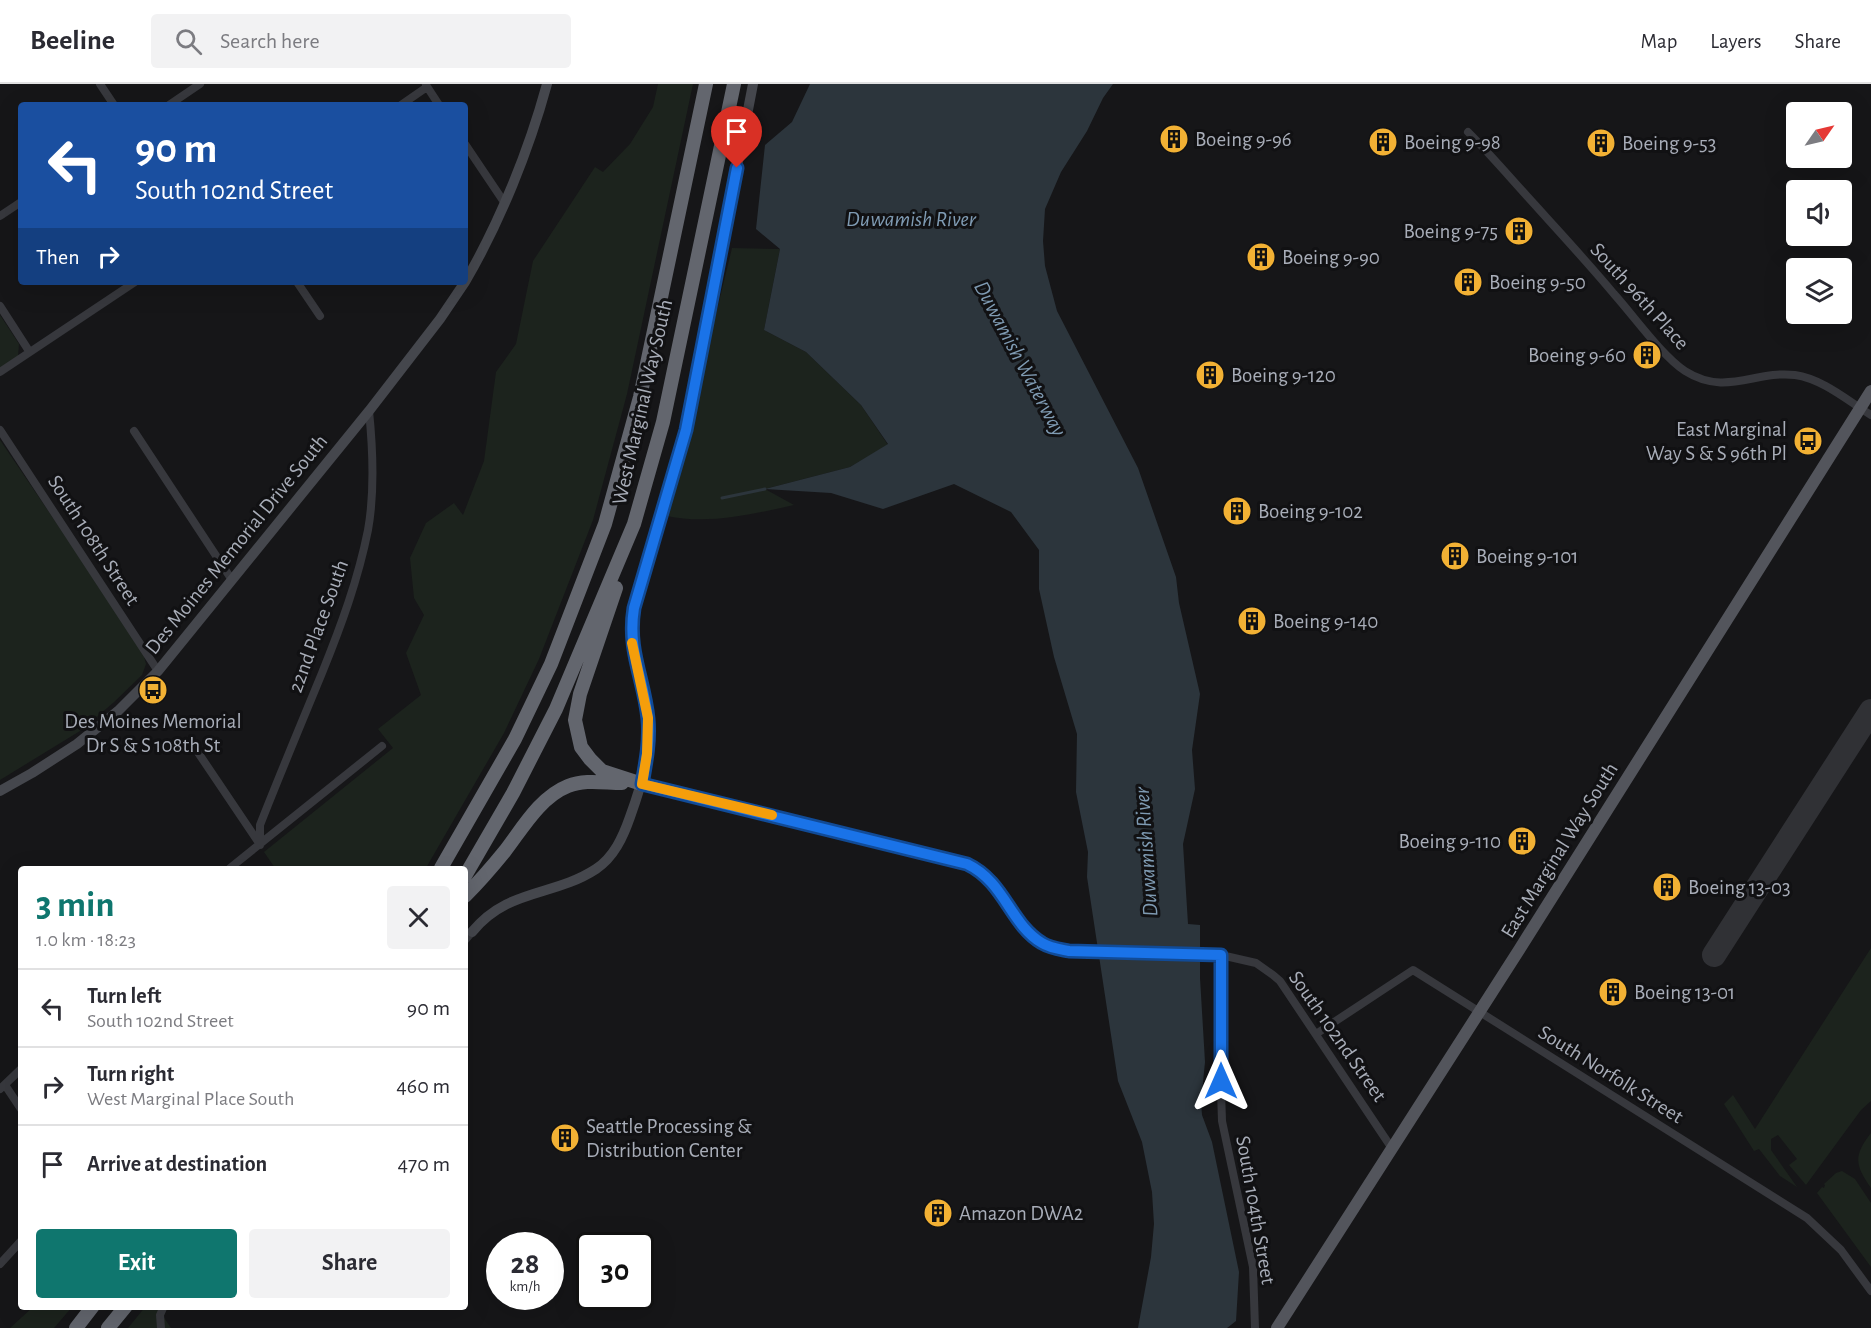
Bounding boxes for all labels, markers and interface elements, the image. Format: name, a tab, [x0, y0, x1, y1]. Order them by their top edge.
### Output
search box	[151, 14, 571, 68]
icon: search	[172, 25, 205, 58]
text: Beeline	[30, 27, 115, 55]
text: Search here	[220, 30, 320, 52]
text: Map	[1641, 31, 1677, 52]
text: Layers	[1710, 31, 1761, 52]
text: Share	[1794, 31, 1841, 52]
north arrow	[1786, 102, 1852, 168]
map controls	[1786, 102, 1852, 324]
pin	[711, 106, 762, 168]
icon: arrive	[720, 115, 753, 148]
building icon: Boeing 9-96	[1158, 123, 1190, 155]
icon: left	[36, 126, 114, 204]
building icon: Boeing 9-98	[1367, 126, 1399, 158]
building icon: Boeing 9-53	[1585, 127, 1617, 159]
text: 90 m	[135, 128, 217, 170]
place label: Boeing 9-96	[1195, 129, 1292, 150]
place label: Boeing 9-98	[1404, 132, 1501, 153]
place label: Boeing 9-53	[1622, 133, 1716, 154]
text: South 102nd Street	[135, 177, 333, 204]
button: sound	[1786, 180, 1852, 246]
water label: Duwamish River	[846, 208, 977, 230]
building icon: Boeing 9-75	[1503, 215, 1535, 247]
place label: Boeing 9-75	[1403, 221, 1498, 242]
street label: South 96th Place	[1586, 239, 1693, 354]
icon: right	[92, 240, 125, 273]
building icon: Boeing 9-90	[1245, 241, 1277, 273]
text: Then	[36, 246, 80, 268]
place label: Boeing 9-90	[1282, 247, 1380, 268]
button: layers	[1786, 258, 1852, 324]
building icon: Boeing 9-50	[1452, 266, 1484, 298]
place label: Boeing 9-50	[1489, 272, 1586, 293]
water label: Duwamish Waterway	[970, 277, 1070, 440]
street label: West Marginal Way South	[609, 297, 676, 507]
building icon: Boeing 9-60	[1631, 339, 1663, 371]
place label: Boeing 9-60	[1528, 345, 1626, 366]
building icon: Boeing 9-120	[1194, 359, 1226, 391]
place label: Boeing 9-120	[1231, 365, 1336, 386]
place label: East Marginal Way S & S 96th Pl	[1646, 419, 1787, 464]
bus stop icon: East Marginal Way S & S 96th Pl	[1792, 425, 1824, 457]
street label: Des Moines Memorial Drive South	[141, 430, 331, 658]
street label: South 108th Street	[44, 471, 143, 609]
building icon: Boeing 9-102	[1221, 495, 1253, 527]
place label: Boeing 9-102	[1258, 501, 1363, 522]
building icon: Boeing 9-101	[1439, 540, 1471, 572]
place label: Boeing 9-101	[1476, 546, 1579, 567]
street label: 22nd Place South	[285, 557, 352, 695]
building icon: Boeing 9-140	[1236, 605, 1268, 637]
place label: Boeing 9-140	[1273, 611, 1378, 632]
bus stop icon: Des Moines Memorial Dr S & S 108th St	[137, 674, 169, 706]
place label: Des Moines Memorial Dr S & S 108th St	[64, 711, 242, 756]
street label: East Marginal Way South	[1497, 759, 1622, 942]
water label: Duwamish River	[1130, 785, 1162, 918]
building icon: Boeing 9-110	[1506, 825, 1538, 857]
place label: Boeing 9-110	[1398, 831, 1501, 852]
building icon: Boeing 13-03	[1651, 871, 1683, 903]
place label: Boeing 13-03	[1688, 877, 1791, 898]
button: close	[387, 886, 450, 949]
text: 3 min	[36, 887, 114, 923]
text: 1.0 km · 18:23	[36, 930, 136, 950]
street label: South 102nd Street	[1285, 967, 1391, 1106]
building icon: Boeing 13-01	[1597, 976, 1629, 1008]
place label: Boeing 13-01	[1634, 982, 1735, 1003]
text: Turn left	[87, 985, 161, 1007]
icon: left	[36, 992, 69, 1025]
text: 90 m	[407, 997, 450, 1019]
text: South 102nd Street	[87, 1011, 234, 1031]
street label: South Norfolk Street	[1535, 1021, 1687, 1128]
position arrow	[1189, 1049, 1253, 1113]
text: Turn right	[87, 1063, 174, 1085]
icon: right	[36, 1070, 69, 1103]
text: 460 m	[396, 1075, 450, 1097]
text: West Marginal Place South	[87, 1089, 294, 1109]
place label: Seattle Processing & Distribution Center	[586, 1116, 752, 1161]
building icon: Seattle Processing & Distribution Center	[549, 1122, 581, 1154]
street label: South 104th Street	[1232, 1134, 1279, 1286]
icon: arrive	[36, 1148, 69, 1181]
text: Arrive at destination	[87, 1153, 267, 1175]
text: 470 m	[397, 1153, 450, 1175]
building icon: Amazon DWA2	[922, 1197, 954, 1229]
place label: Amazon DWA2	[959, 1203, 1083, 1224]
button: Exit	[36, 1229, 237, 1298]
button: Share	[249, 1229, 450, 1298]
speed limit sign: 30	[576, 1232, 654, 1310]
text: 28	[511, 1249, 539, 1279]
text: km/h	[510, 1279, 540, 1294]

